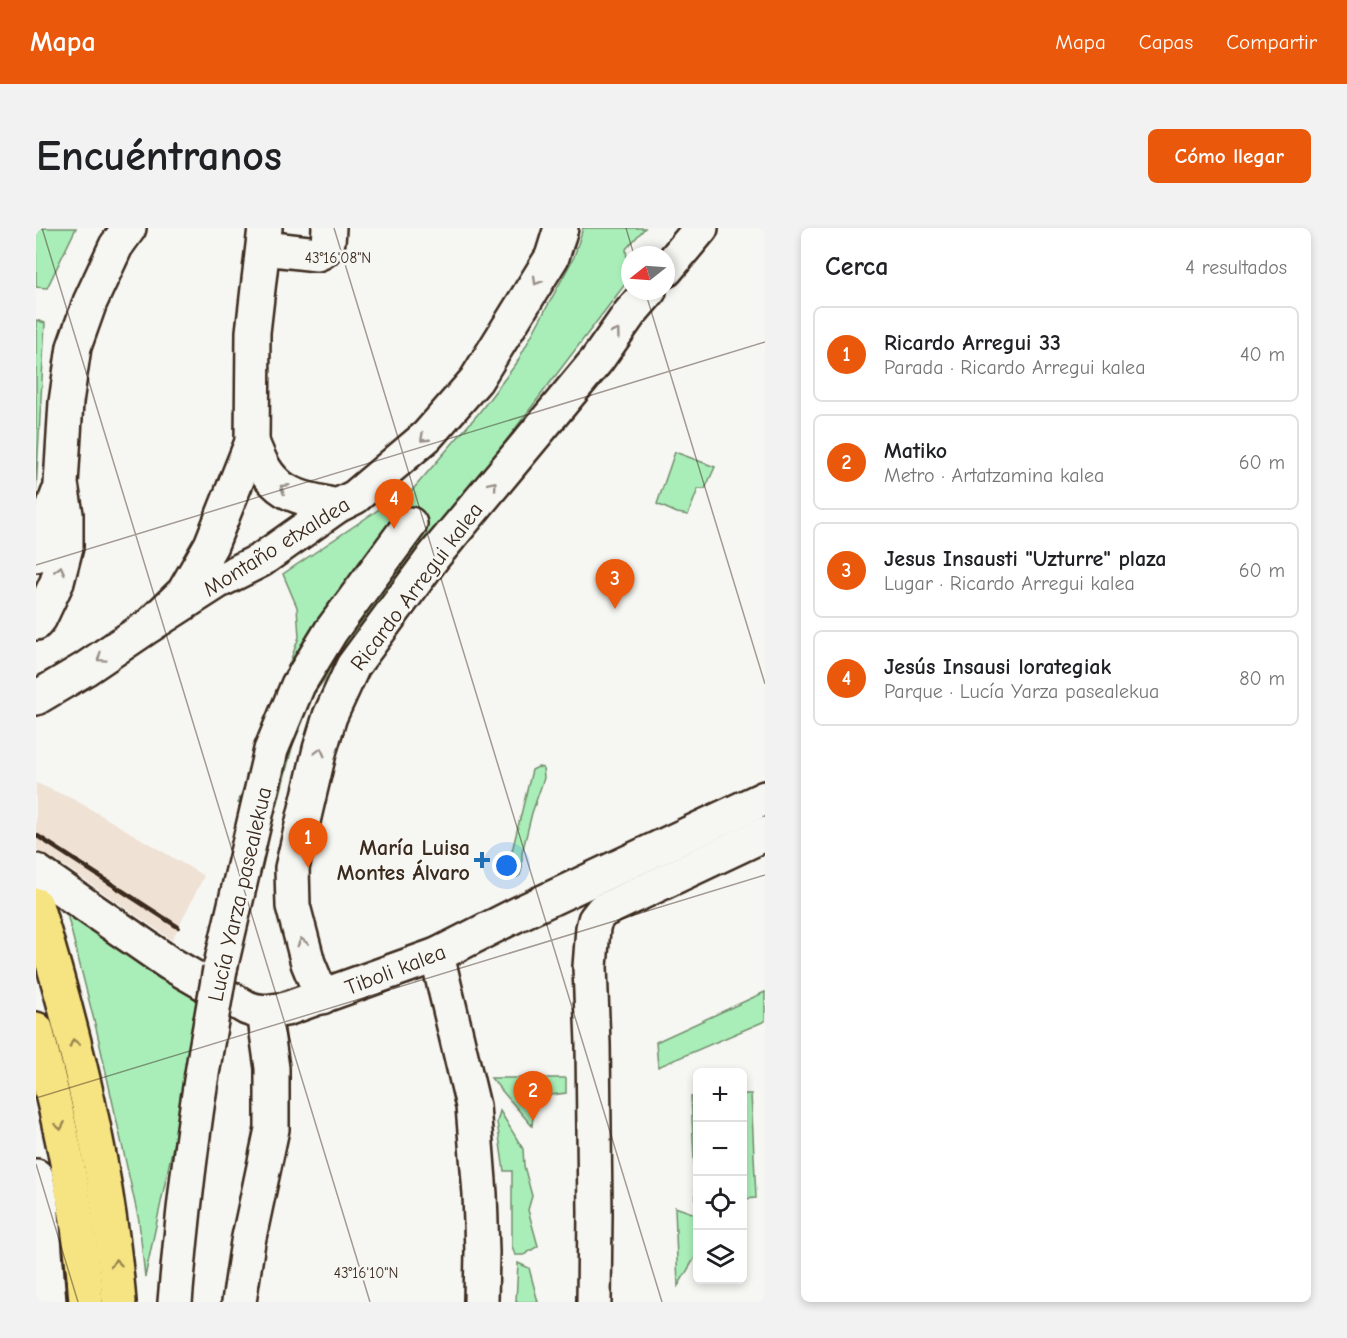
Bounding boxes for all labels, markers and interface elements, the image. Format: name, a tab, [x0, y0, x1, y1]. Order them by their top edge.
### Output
text: Mapa	[30, 26, 96, 58]
text: Mapa	[1055, 30, 1106, 54]
text: Capas	[1139, 30, 1193, 54]
text: Compartir	[1226, 30, 1317, 54]
button: Cómo llegar	[1148, 129, 1311, 183]
text: Encuéntranos	[36, 132, 282, 181]
north arrow	[621, 246, 675, 300]
text: 43°16'08"N	[305, 249, 371, 267]
text: Cerca	[825, 252, 889, 282]
text: 4 resultados	[1185, 256, 1287, 279]
one-way arrow	[533, 275, 545, 285]
one-way arrow	[608, 329, 619, 340]
text: Ricardo Arregui 33	[884, 330, 1061, 356]
text: 1	[843, 343, 850, 366]
text: 40 m	[1240, 343, 1285, 366]
text: Parada · Ricardo Arregui kalea	[884, 356, 1145, 379]
one-way arrow	[420, 431, 430, 442]
text: Matiko	[884, 438, 947, 464]
text: 2	[842, 451, 851, 474]
text: 60 m	[1239, 451, 1285, 474]
text: Metro · Artatzamina kalea	[884, 464, 1104, 487]
pin: 4	[374, 480, 414, 529]
one-way arrow	[485, 481, 496, 492]
one-way arrow	[280, 483, 290, 495]
street label: Montaño etxaldea	[198, 491, 355, 602]
street label: Ricardo Arregui kalea	[345, 497, 488, 676]
text: Jesus Insausti "Uzturre" plaza	[884, 546, 1166, 572]
text: 3	[842, 559, 851, 582]
text: 60 m	[1239, 559, 1285, 582]
pin: 3	[596, 560, 634, 609]
one-way arrow	[52, 566, 65, 576]
text: Lugar · Ricardo Arregui kalea	[884, 572, 1135, 595]
one-way arrow	[97, 651, 108, 662]
text: Jesús Insausi lorategiak	[884, 654, 1111, 680]
text: 4	[842, 667, 851, 690]
text: 80 m	[1239, 667, 1285, 690]
text: Parque · Lucía Yarza pasealekua	[884, 680, 1159, 703]
one-way arrow	[312, 747, 325, 757]
street label: Lucía Yarza pasealekua	[203, 784, 277, 1004]
pin: 1	[288, 818, 328, 868]
place label: María Luisa Montes Álvaro	[337, 835, 470, 886]
your location	[492, 851, 521, 880]
marker: María Luisa Montes Álvaro	[475, 853, 489, 867]
one-way arrow	[297, 937, 310, 947]
street label: Tiboli kalea	[341, 939, 449, 1001]
one-way arrow	[69, 1038, 82, 1048]
map controls	[693, 1068, 747, 1284]
button: +	[693, 1068, 747, 1122]
pin: 2	[514, 1072, 552, 1121]
one-way arrow	[53, 1122, 65, 1131]
button: −	[693, 1122, 747, 1176]
button: locate	[693, 1176, 747, 1230]
button: layers	[693, 1230, 747, 1284]
one-way arrow	[110, 1258, 122, 1267]
text: 43°16'10"N	[334, 1264, 398, 1282]

